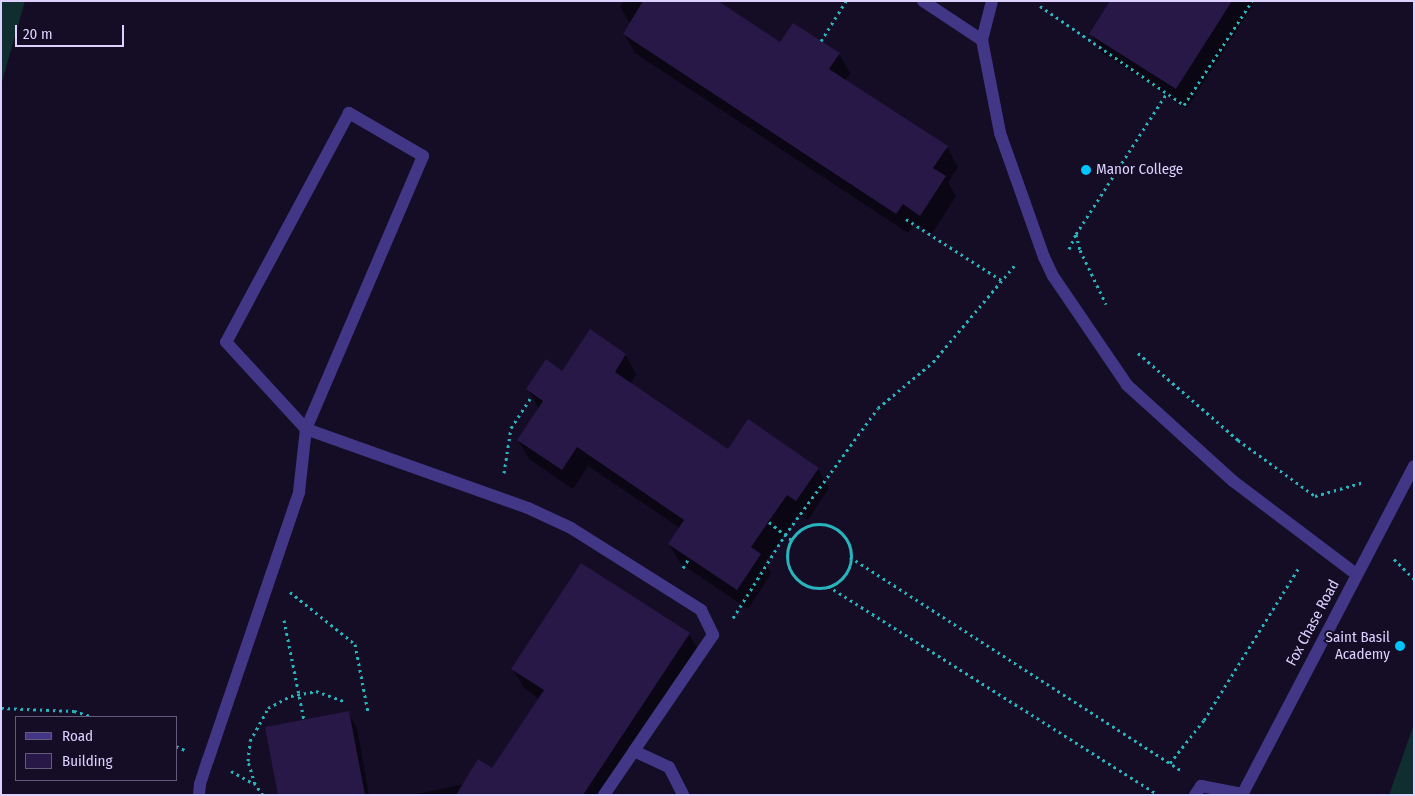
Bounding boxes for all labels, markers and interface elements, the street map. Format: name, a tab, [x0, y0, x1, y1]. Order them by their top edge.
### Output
scale bar	[18, 15, 126, 47]
text: 20 m	[23, 25, 53, 43]
place label: Manor College	[1096, 161, 1183, 179]
marker: Manor College	[1080, 164, 1092, 176]
street label: Fox Chase Road	[1283, 577, 1343, 669]
place label: Saint Basil Academy	[1326, 628, 1390, 663]
marker: Saint Basil Academy	[1394, 640, 1406, 652]
legend	[15, 716, 178, 781]
text: Road	[62, 727, 93, 745]
text: Building	[62, 752, 113, 770]

